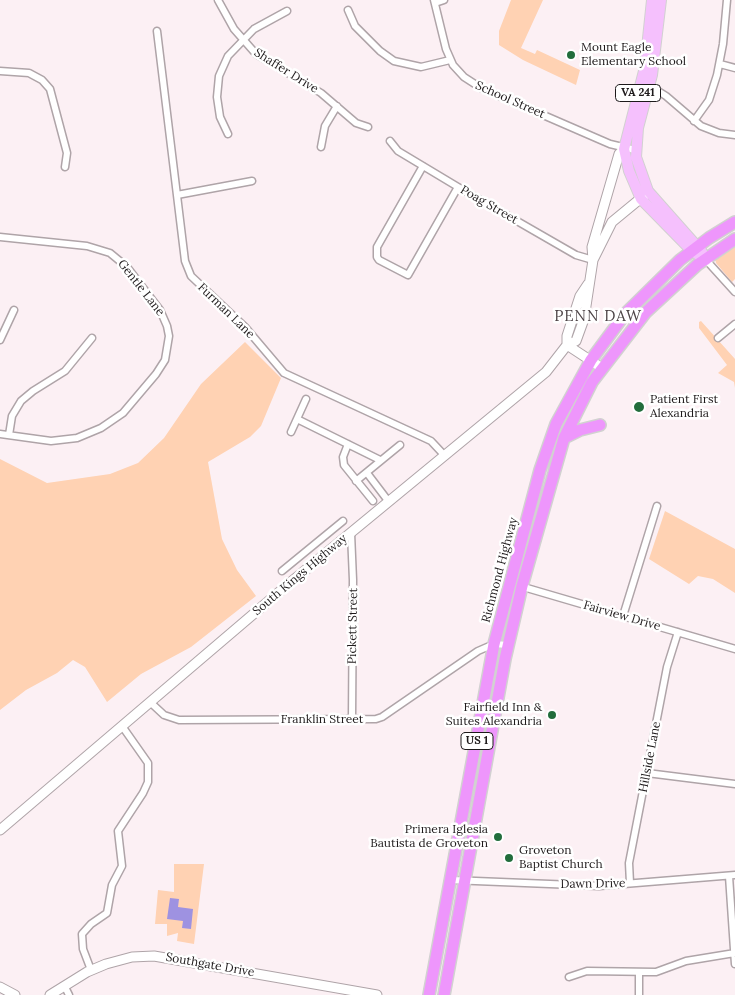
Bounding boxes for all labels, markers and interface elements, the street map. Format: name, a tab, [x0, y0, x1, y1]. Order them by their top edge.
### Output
place label: Mount Eagle Elementary School	[581, 41, 686, 69]
street label: Shaffer Drive	[251, 45, 321, 97]
marker: Mount Eagle Elementary School	[565, 49, 577, 61]
street label: School Street	[473, 78, 547, 122]
road number: VA 241	[616, 85, 660, 102]
street label: Poag Street	[458, 183, 520, 227]
street label: Gentle Lane	[115, 257, 167, 319]
street label: Furman Lane	[195, 280, 257, 342]
district label: PENN DAW	[553, 308, 643, 326]
place label: Patient First Alexandria	[650, 393, 718, 421]
marker: Patient First Alexandria	[632, 400, 646, 414]
street label: Richmond Highway	[479, 516, 521, 624]
street label: South Kings Highway	[250, 531, 350, 619]
street label: Pickett Street	[345, 588, 361, 664]
street label: Fairview Drive	[582, 598, 662, 634]
place label: Fairfield Inn & Suites Alexandria	[446, 701, 542, 729]
marker: Fairfield Inn & Suites Alexandria	[546, 709, 558, 721]
street label: Franklin Street	[281, 713, 363, 727]
street label: Hillside Lane	[636, 720, 664, 794]
road number: US 1	[461, 732, 493, 749]
place label: Primera Iglesia Bautista de Groveton	[370, 823, 488, 851]
marker: Primera Iglesia Bautista de Groveton	[492, 831, 504, 843]
place label: Groveton Baptist Church	[519, 844, 603, 872]
marker: Groveton Baptist Church	[503, 852, 515, 864]
street label: Dawn Drive	[560, 876, 626, 892]
street label: Southgate Drive	[164, 950, 256, 980]

